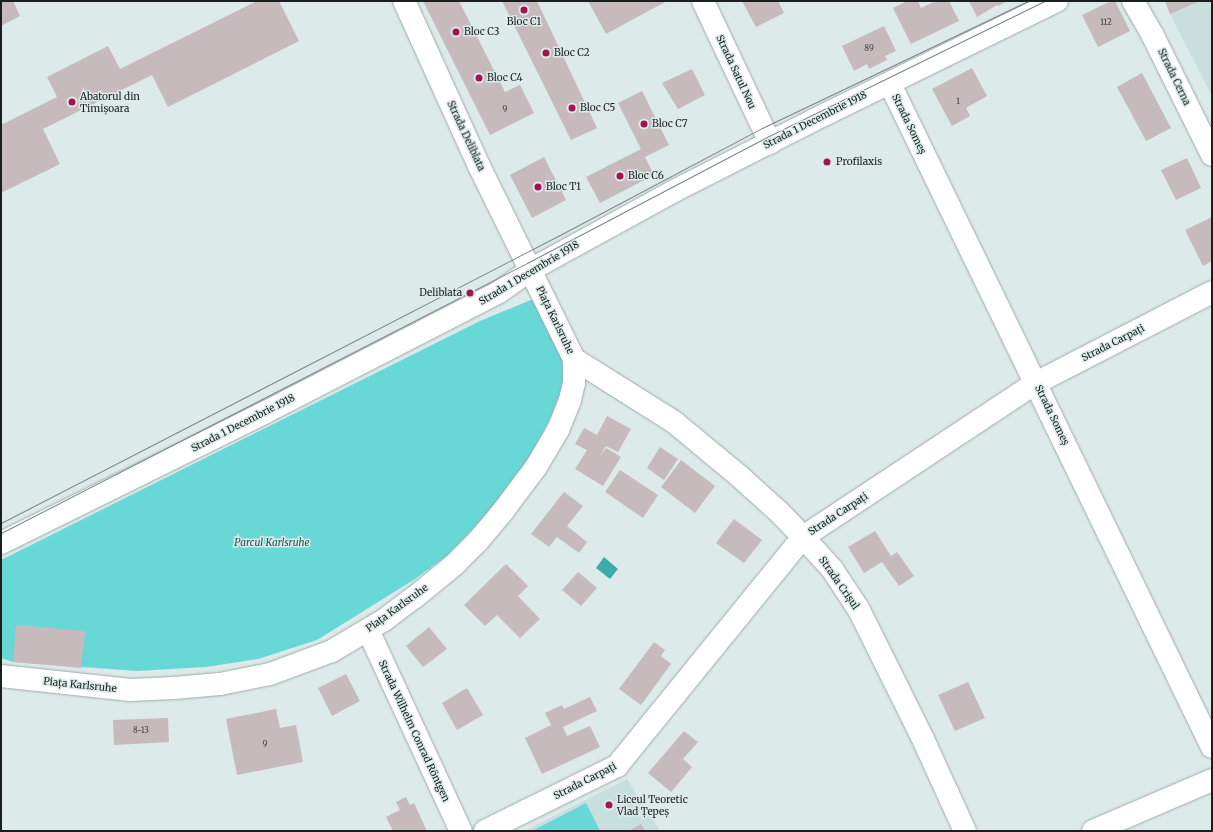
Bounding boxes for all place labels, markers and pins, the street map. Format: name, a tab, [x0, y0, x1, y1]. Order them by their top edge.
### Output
marker: Bloc C1	[519, 5, 529, 15]
place label: Bloc C1	[507, 16, 541, 28]
place label: Bloc C3	[464, 26, 499, 38]
marker: Bloc C3	[451, 27, 461, 37]
place label: Bloc C2	[554, 47, 590, 59]
marker: Bloc C2	[541, 48, 551, 58]
place label: Bloc C4	[487, 72, 523, 84]
marker: Bloc C4	[474, 73, 484, 83]
place label: Abatorul din Timișoara	[80, 90, 140, 114]
marker: Abatorul din Timișoara	[67, 97, 77, 107]
place label: Bloc C5	[580, 102, 615, 114]
marker: Bloc C5	[567, 103, 577, 113]
place label: Bloc C7	[652, 118, 688, 130]
marker: Bloc C7	[639, 119, 649, 129]
marker: Profilaxis	[821, 156, 833, 168]
place label: Profilaxis	[836, 156, 882, 168]
place label: Bloc C6	[628, 170, 664, 182]
marker: Bloc C6	[615, 171, 625, 181]
place label: Bloc T1	[546, 181, 581, 193]
marker: Bloc T1	[533, 182, 543, 192]
place label: Deliblata	[419, 287, 462, 299]
marker: Deliblata	[465, 288, 475, 298]
place label: Liceul Teoretic Vlad Țepeș	[617, 793, 688, 816]
marker: Liceul Teoretic Vlad Țepeș	[604, 800, 614, 810]

